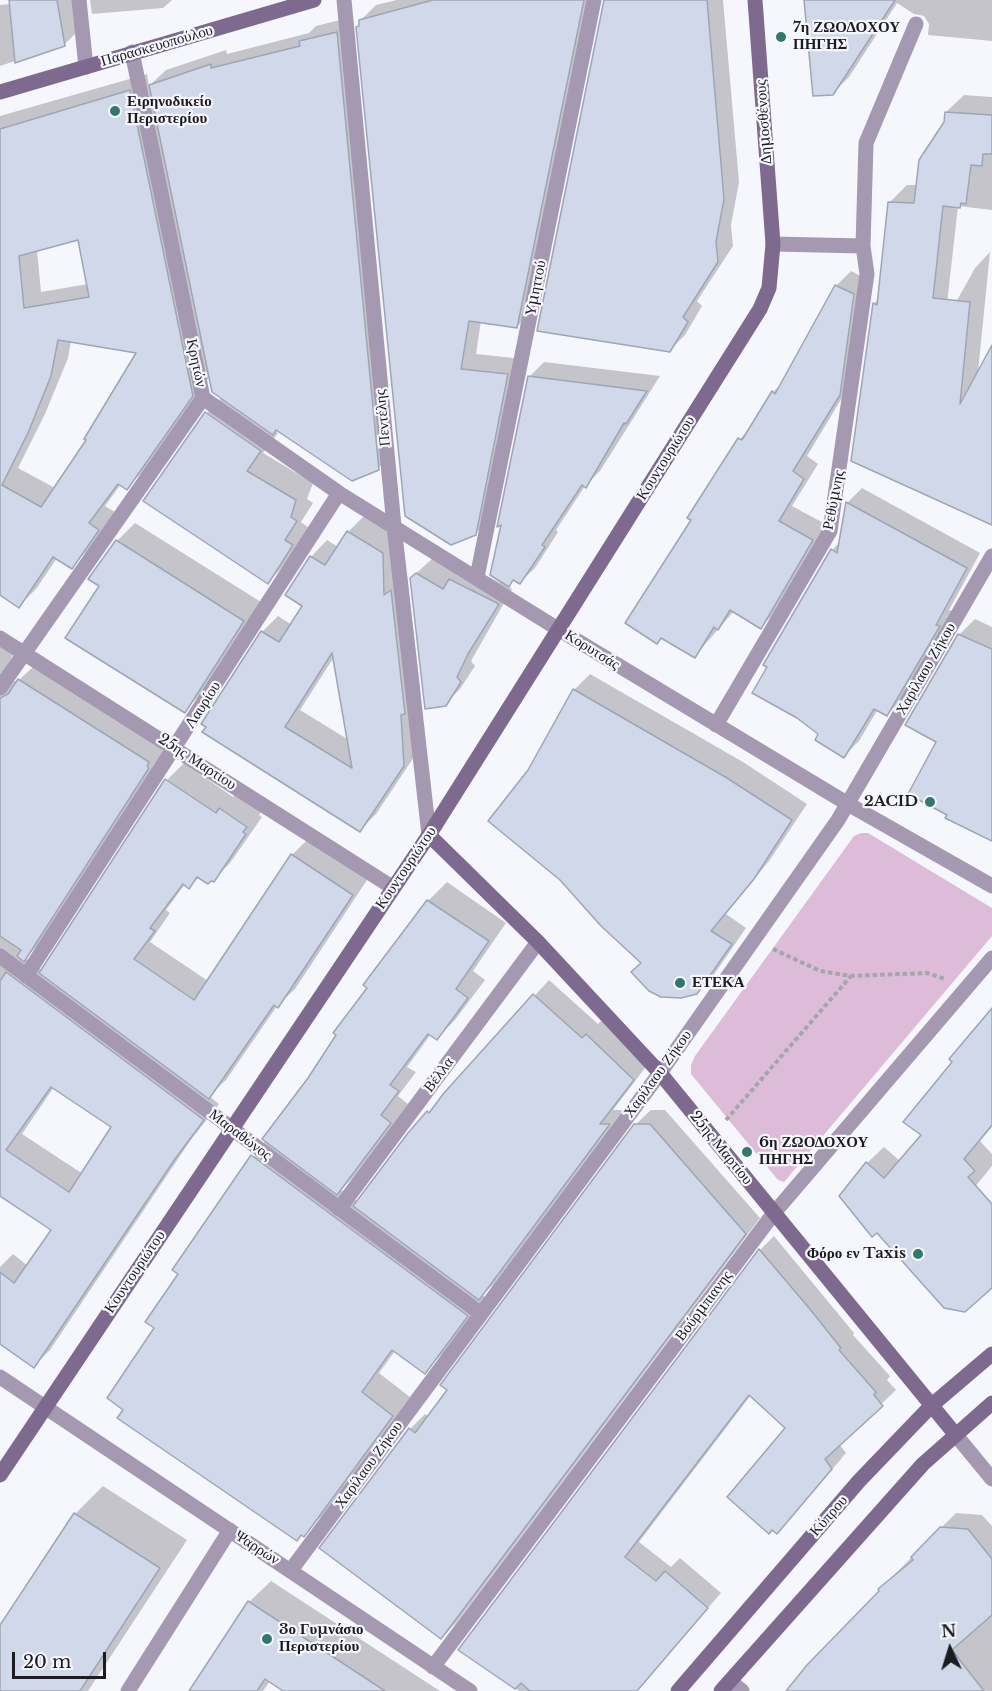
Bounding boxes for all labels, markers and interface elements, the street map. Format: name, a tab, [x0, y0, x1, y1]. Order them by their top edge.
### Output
place label: 7η ΖΩΟΔΟΧΟΥ ΠΗΓΗΣ	[793, 19, 900, 54]
street label: Παρασκευοπούλου	[99, 21, 215, 71]
marker: 7η ΖΩΟΔΟΧΟΥ ΠΗΓΗΣ	[774, 30, 788, 44]
street label: Δημοσθένους	[752, 79, 776, 165]
place label: Ειρηνοδικείο Περιστερίου	[127, 93, 212, 128]
marker: Ειρηνοδικείο Περιστερίου	[108, 104, 122, 118]
street label: Υμηττού	[522, 259, 550, 317]
street label: Κρητών	[182, 337, 210, 389]
street label: Πεντέλης	[372, 389, 394, 447]
street label: Κουντουριώτου	[633, 413, 699, 503]
street label: Ρεθύμνης	[819, 469, 849, 531]
street label: Χαρίλαου Ζήκου	[892, 620, 960, 718]
street label: Κορυτσάς	[561, 626, 623, 674]
street label: Λαυρίου	[181, 678, 225, 732]
street label: 25ης Μαρτίου	[155, 730, 239, 794]
place label: 2ACID	[864, 793, 918, 811]
marker: 2ACID	[923, 795, 937, 809]
street label: Κουντουριώτου	[372, 823, 440, 913]
place label: ΕΤΕΚΑ	[692, 974, 745, 992]
marker: ΕΤΕΚΑ	[673, 976, 687, 990]
street label: Χαρίλαου Ζήκου	[620, 1027, 696, 1121]
street label: Βέλλα	[420, 1054, 458, 1096]
street label: Μαραθώνος	[205, 1106, 275, 1164]
street label: 25ης Μαρτίου	[686, 1108, 756, 1188]
place label: 6η ΖΩΟΔΟΧΟΥ ΠΗΓΗΣ	[759, 1134, 868, 1169]
marker: 6η ΖΩΟΔΟΧΟΥ ΠΗΓΗΣ	[740, 1145, 754, 1159]
street label: Κουντουριώτου	[101, 1227, 169, 1317]
place label: Φόρο εν Taxis	[807, 1245, 906, 1263]
marker: Φόρο εν Taxis	[911, 1247, 925, 1261]
street label: Βούρμπιανης	[672, 1267, 736, 1345]
street label: Χαρίλαου Ζήκου	[331, 1418, 407, 1512]
street label: Κύπρου	[806, 1492, 852, 1540]
street label: Ψαρρών	[231, 1527, 283, 1569]
north arrow	[920, 1619, 980, 1679]
place label: 3ο Γυμνάσιο Περιστερίου	[279, 1621, 364, 1656]
text: N	[941, 1621, 957, 1642]
marker: 3ο Γυμνάσιο Περιστερίου	[260, 1632, 274, 1646]
scale bar	[15, 1640, 110, 1678]
text: 20 m	[23, 1651, 71, 1673]

